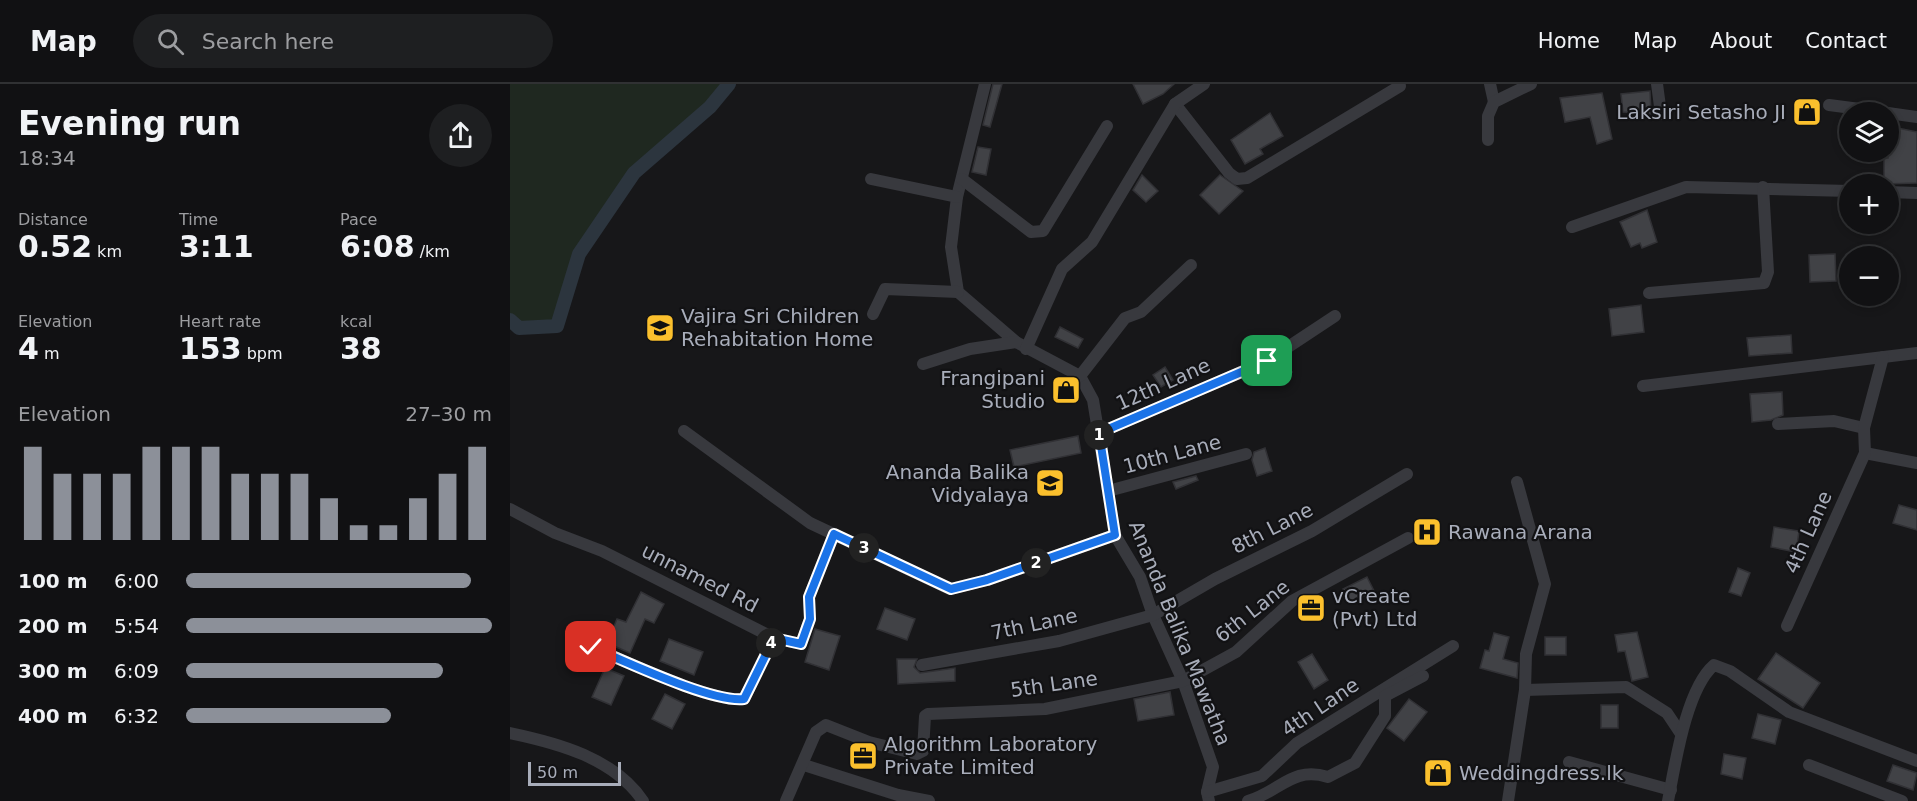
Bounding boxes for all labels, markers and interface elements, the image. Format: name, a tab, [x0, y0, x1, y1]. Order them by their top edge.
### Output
search box	[133, 14, 553, 68]
text: Map	[30, 25, 97, 58]
icon: search	[154, 25, 187, 58]
text: Search here	[202, 29, 334, 54]
text: Home	[1538, 29, 1600, 53]
text: Map	[1633, 29, 1677, 53]
text: About	[1710, 29, 1772, 53]
text: Contact	[1805, 29, 1887, 53]
shop icon: Laksiri Setasho JI	[1791, 96, 1823, 128]
place label: Laksiri Setasho JI	[1616, 100, 1786, 124]
map controls	[1839, 102, 1899, 306]
button: layers	[1839, 102, 1899, 162]
text: Evening run	[18, 104, 241, 143]
button: share	[429, 104, 492, 167]
text: 18:34	[18, 146, 76, 170]
button: +	[1839, 174, 1899, 234]
text: Distance	[18, 210, 88, 229]
text: Time	[179, 210, 218, 229]
text: Pace	[340, 210, 377, 229]
text: 0.52	[18, 229, 92, 264]
text: 3:11	[179, 229, 254, 264]
text: 6:08	[340, 229, 415, 264]
text: km	[92, 242, 122, 261]
text: /km	[415, 242, 450, 261]
button: −	[1839, 246, 1899, 306]
place label: Vajira Sri Children Rehabitation Home	[681, 304, 873, 351]
text: Elevation	[18, 312, 92, 331]
text: Heart rate	[179, 312, 261, 331]
text: kcal	[340, 312, 372, 331]
school or university icon: Vajira Sri Children Rehabitation Home	[644, 312, 676, 344]
text: 4	[18, 331, 39, 366]
text: 153	[179, 331, 242, 366]
text: 38	[340, 331, 382, 366]
pin	[1241, 335, 1292, 386]
text: m	[39, 344, 60, 363]
text: bpm	[242, 344, 283, 363]
icon: arrive	[1250, 344, 1283, 377]
street label: 12th Lane	[1112, 353, 1214, 415]
place label: Frangipani Studio	[940, 366, 1045, 413]
shop icon: Frangipani Studio	[1050, 374, 1082, 406]
text: Elevation	[18, 402, 111, 426]
text: 27–30 m	[405, 402, 492, 426]
pin: 1	[1084, 420, 1114, 450]
text: 1	[1093, 425, 1105, 444]
street label: 10th Lane	[1120, 429, 1224, 479]
place label: Ananda Balika Vidyalaya	[886, 460, 1029, 507]
school or university icon: Ananda Balika Vidyalaya	[1034, 467, 1066, 499]
street label: 4th Lane	[1779, 487, 1837, 577]
street label: 8th Lane	[1227, 497, 1317, 559]
hospital icon: Rawana Arana	[1411, 516, 1443, 548]
street label: Ananda Balika Mawatha	[1124, 517, 1236, 749]
place label: Rawana Arana	[1448, 520, 1593, 544]
pin: 3	[849, 533, 879, 563]
street label: unnamed Rd	[638, 538, 762, 618]
text: 3	[858, 538, 870, 557]
pin: 2	[1021, 548, 1051, 578]
text: 2	[1030, 553, 1042, 572]
text: 100 m	[18, 569, 88, 593]
text: 6:00	[114, 569, 159, 593]
street label: 6th Lane	[1210, 574, 1294, 648]
place label: vCreate (Pvt) Ltd	[1332, 584, 1417, 631]
office icon: vCreate (Pvt) Ltd	[1295, 592, 1327, 624]
street label: 7th Lane	[988, 603, 1080, 645]
text: 200 m	[18, 614, 88, 638]
text: 5:54	[114, 614, 159, 638]
pin	[565, 621, 616, 672]
pin: 4	[756, 628, 786, 658]
icon: check	[574, 630, 607, 663]
text: 4	[765, 633, 777, 652]
text: 300 m	[18, 659, 88, 683]
text: 6:09	[114, 659, 159, 683]
street label: 5th Lane	[1009, 666, 1099, 702]
street label: 4th Lane	[1277, 672, 1363, 742]
text: 400 m	[18, 704, 88, 728]
text: 6:32	[114, 704, 159, 728]
place label: Algorithm Laboratory Private Limited	[884, 732, 1097, 779]
office icon: Algorithm Laboratory Private Limited	[847, 740, 879, 772]
shop icon: Weddingdress.lk	[1422, 757, 1454, 789]
scale bar	[528, 759, 621, 786]
place label: Weddingdress.lk	[1459, 761, 1624, 785]
text: 50 m	[537, 763, 578, 782]

